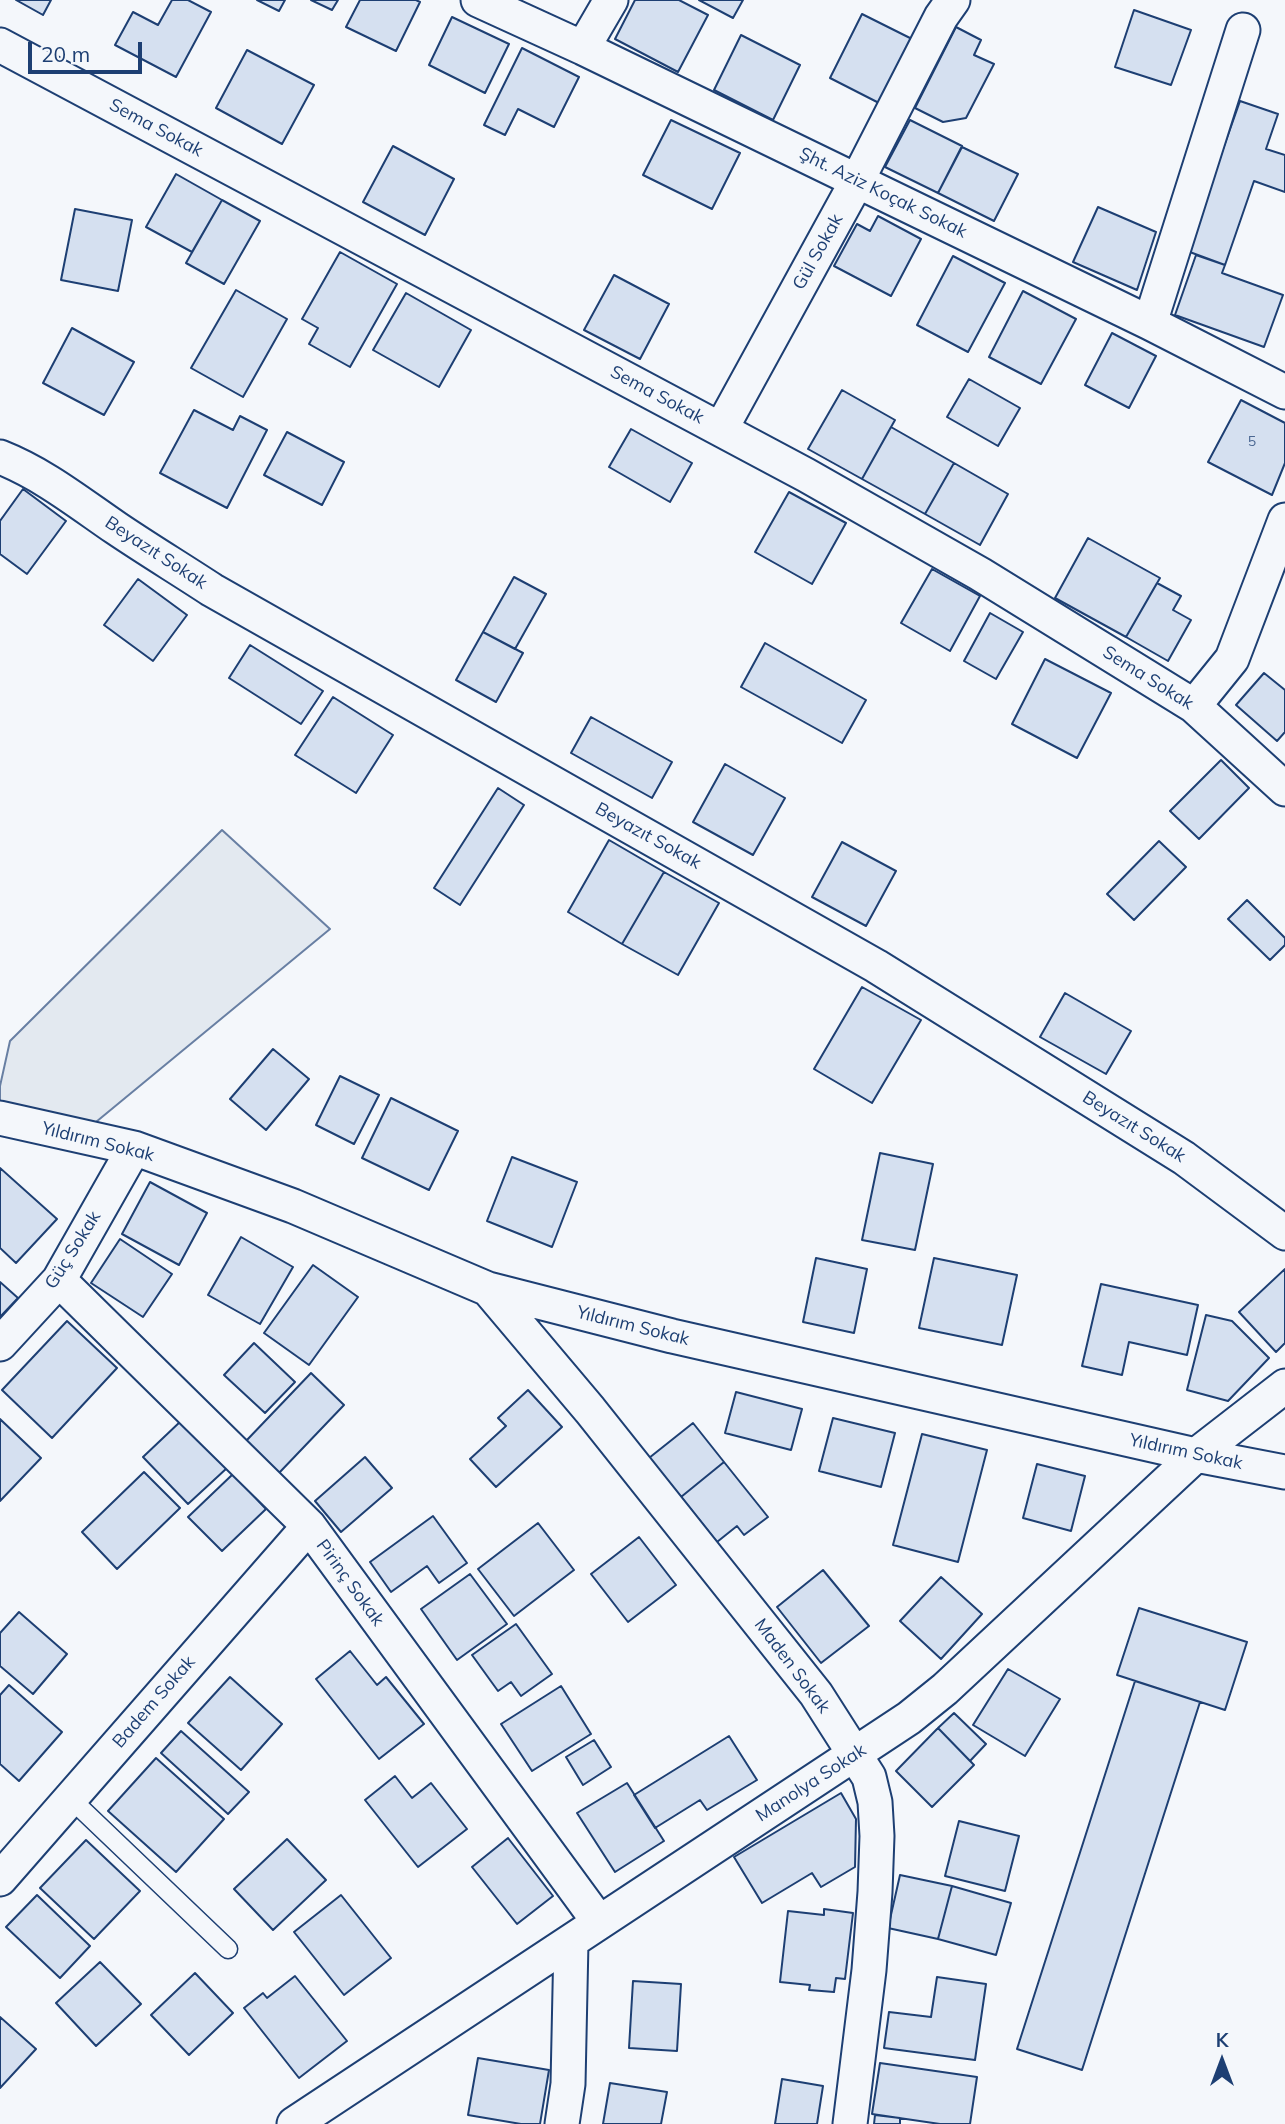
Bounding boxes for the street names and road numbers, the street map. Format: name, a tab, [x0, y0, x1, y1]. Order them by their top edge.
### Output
street label: Sema Sokak	[105, 94, 207, 162]
street label: Şht. Aziz Koçak Sokak	[796, 143, 970, 243]
street label: Gül Sokak	[788, 210, 848, 294]
street label: Sema Sokak	[606, 361, 708, 429]
street label: Beyazıt Sokak	[101, 512, 211, 594]
street label: Sema Sokak	[1099, 642, 1197, 714]
street label: Beyazıt Sokak	[591, 798, 705, 874]
street label: Beyazıt Sokak	[1078, 1087, 1190, 1167]
street label: Yıldırım Sokak	[39, 1118, 157, 1166]
street label: Güç Sokak	[41, 1207, 105, 1293]
street label: Yıldırım Sokak	[574, 1302, 692, 1350]
street label: Yıldırım Sokak	[1127, 1429, 1245, 1475]
street label: Pirinç Sokak	[311, 1536, 389, 1630]
street label: Maden Sokak	[749, 1614, 835, 1718]
street label: Badem Sokak	[108, 1652, 200, 1752]
street label: Manolya Sokak	[752, 1739, 870, 1827]

